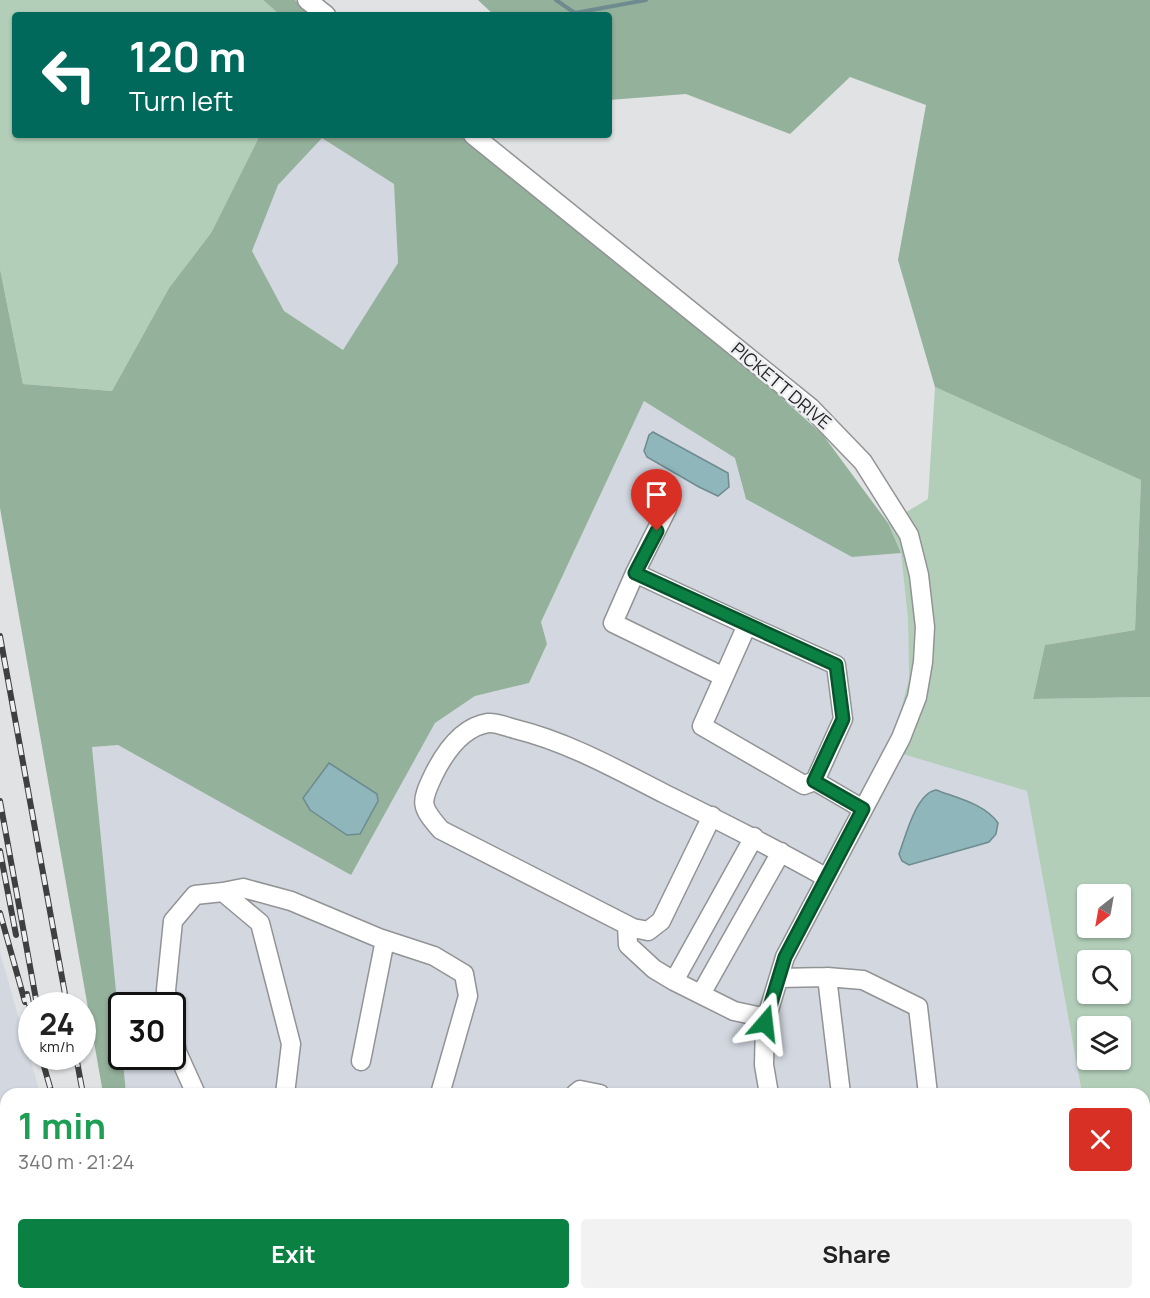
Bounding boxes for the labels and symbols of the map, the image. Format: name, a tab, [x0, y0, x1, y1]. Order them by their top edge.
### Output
street label: PICKETT DRIVE	[727, 336, 837, 434]
pin	[631, 469, 682, 531]
north arrow	[1077, 884, 1131, 938]
position arrow	[733, 991, 797, 1055]
speed limit sign: 30	[108, 992, 186, 1070]

